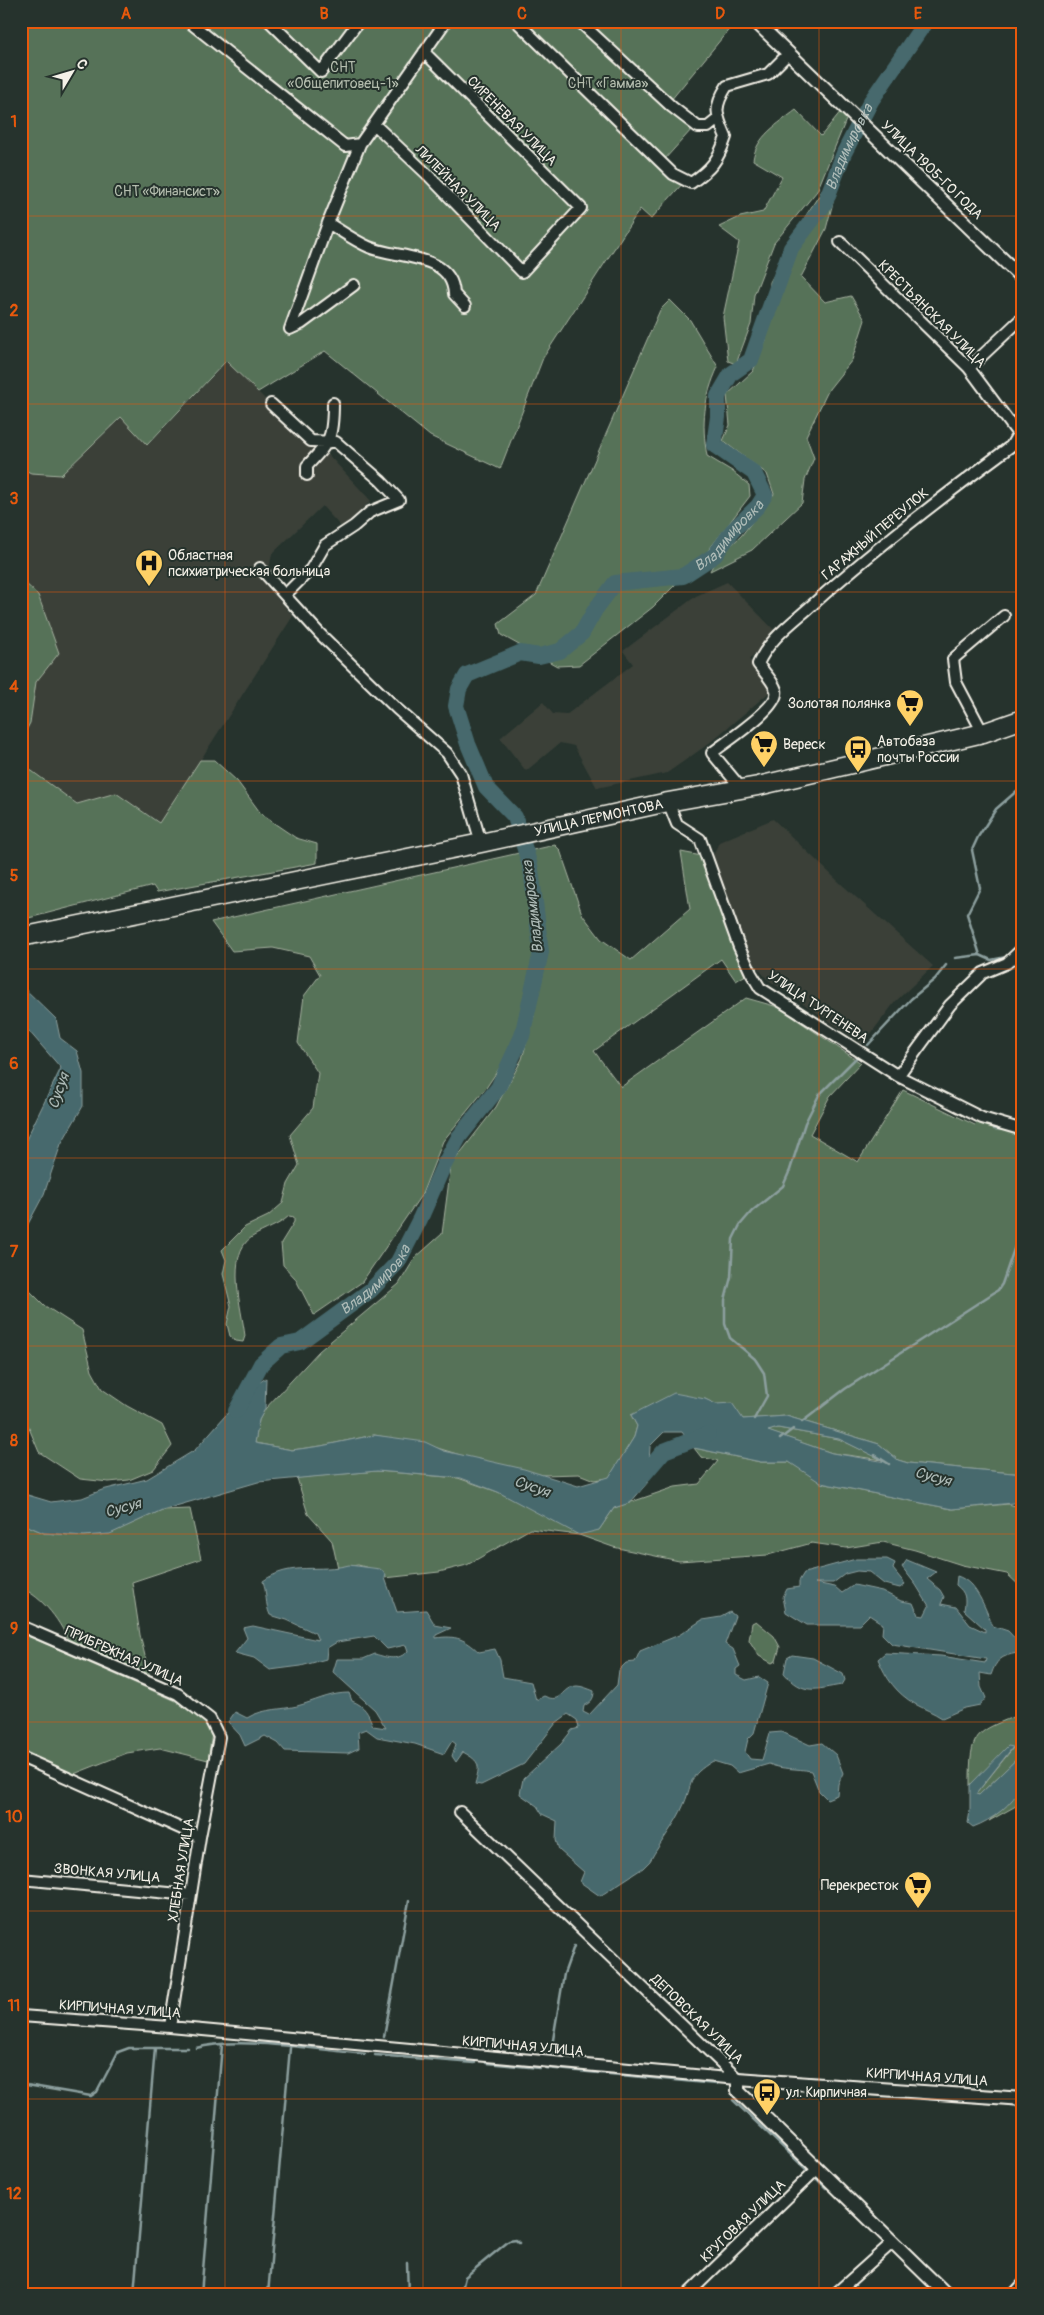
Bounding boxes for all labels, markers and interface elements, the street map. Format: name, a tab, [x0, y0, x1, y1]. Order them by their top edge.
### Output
text: A	[121, 4, 132, 24]
text: B	[319, 4, 329, 24]
text: C	[517, 4, 527, 24]
text: D	[715, 4, 725, 24]
text: E	[914, 4, 923, 24]
north arrow	[48, 48, 98, 98]
text: С	[72, 56, 91, 73]
park label: СНТ «Общепитовец-1»	[287, 59, 399, 92]
street label: СИРЕНЕВАЯ УЛИЦА	[464, 73, 560, 169]
park label: СНТ «Гамма»	[568, 75, 648, 92]
water label: Владимировка	[821, 100, 878, 193]
text: 1	[11, 112, 17, 132]
street label: УЛИЦА 1905-ГО ГОДА	[878, 117, 986, 223]
street label: ЛИЛЕЙНАЯ УЛИЦА	[411, 141, 504, 234]
park label: СНТ «Финансист»	[114, 183, 220, 200]
street label: КРЕСТЬЯНСКАЯ УЛИЦА	[875, 257, 989, 371]
text: 2	[10, 301, 19, 321]
street label: ГАРАЖНЫЙ ПЕРЕУЛОК	[818, 484, 932, 584]
text: 3	[10, 489, 19, 509]
water label: Владимировка	[691, 496, 769, 576]
place label: Областная психиатрическая больница	[168, 547, 330, 580]
hospital icon: Областная психиатрическая больница	[134, 548, 164, 587]
text: 4	[9, 677, 19, 697]
supermarket icon: Золотая полянка	[895, 688, 925, 727]
place label: Золотая полянка	[788, 695, 891, 712]
supermarket icon: Вереск	[749, 729, 779, 768]
place label: Автобаза почты России	[877, 733, 959, 766]
bus stop icon: Автобаза почты России	[843, 734, 873, 773]
place label: Вереск	[783, 736, 826, 753]
street label: УЛИЦА ЛЕРМОНТОВА	[533, 795, 665, 840]
water label: Владимировка	[518, 859, 548, 954]
text: 5	[10, 866, 19, 886]
street label: УЛИЦА ТУРГЕНЕВА	[765, 967, 871, 1047]
text: 6	[9, 1054, 19, 1074]
water label: Сусуя	[44, 1069, 75, 1111]
water label: Владимировка	[336, 1241, 415, 1319]
text: 7	[10, 1242, 19, 1262]
text: 8	[10, 1431, 18, 1451]
water label: Сусуя	[913, 1463, 955, 1491]
water label: Сусуя	[511, 1472, 554, 1503]
water label: Сусуя	[103, 1494, 145, 1522]
text: 9	[10, 1619, 18, 1639]
street label: ПРИБРЕЖНАЯ УЛИЦА	[62, 1622, 186, 1690]
text: 10	[5, 1807, 23, 1827]
street label: ХЛЕБНАЯ УЛИЦА	[164, 1817, 198, 1923]
street label: ЗВОНКАЯ УЛИЦА	[53, 1860, 161, 1886]
supermarket icon: Перекресток	[903, 1870, 933, 1909]
place label: Перекресток	[821, 1877, 899, 1894]
street label: ДЕПОВСКАЯ УЛИЦА	[646, 1970, 747, 2068]
text: 11	[8, 1996, 20, 2016]
street label: КИРПИЧНАЯ УЛИЦА	[59, 1996, 181, 2022]
street label: КИРПИЧНАЯ УЛИЦА	[462, 2032, 584, 2060]
street label: КИРПИЧНАЯ УЛИЦА	[866, 2064, 988, 2090]
bus stop icon: ул. Кирпичная	[752, 2077, 782, 2116]
place label: ул. Кирпичная	[785, 2084, 867, 2101]
street label: КРУГОВАЯ УЛИЦА	[697, 2176, 789, 2266]
text: 12	[6, 2184, 22, 2204]

